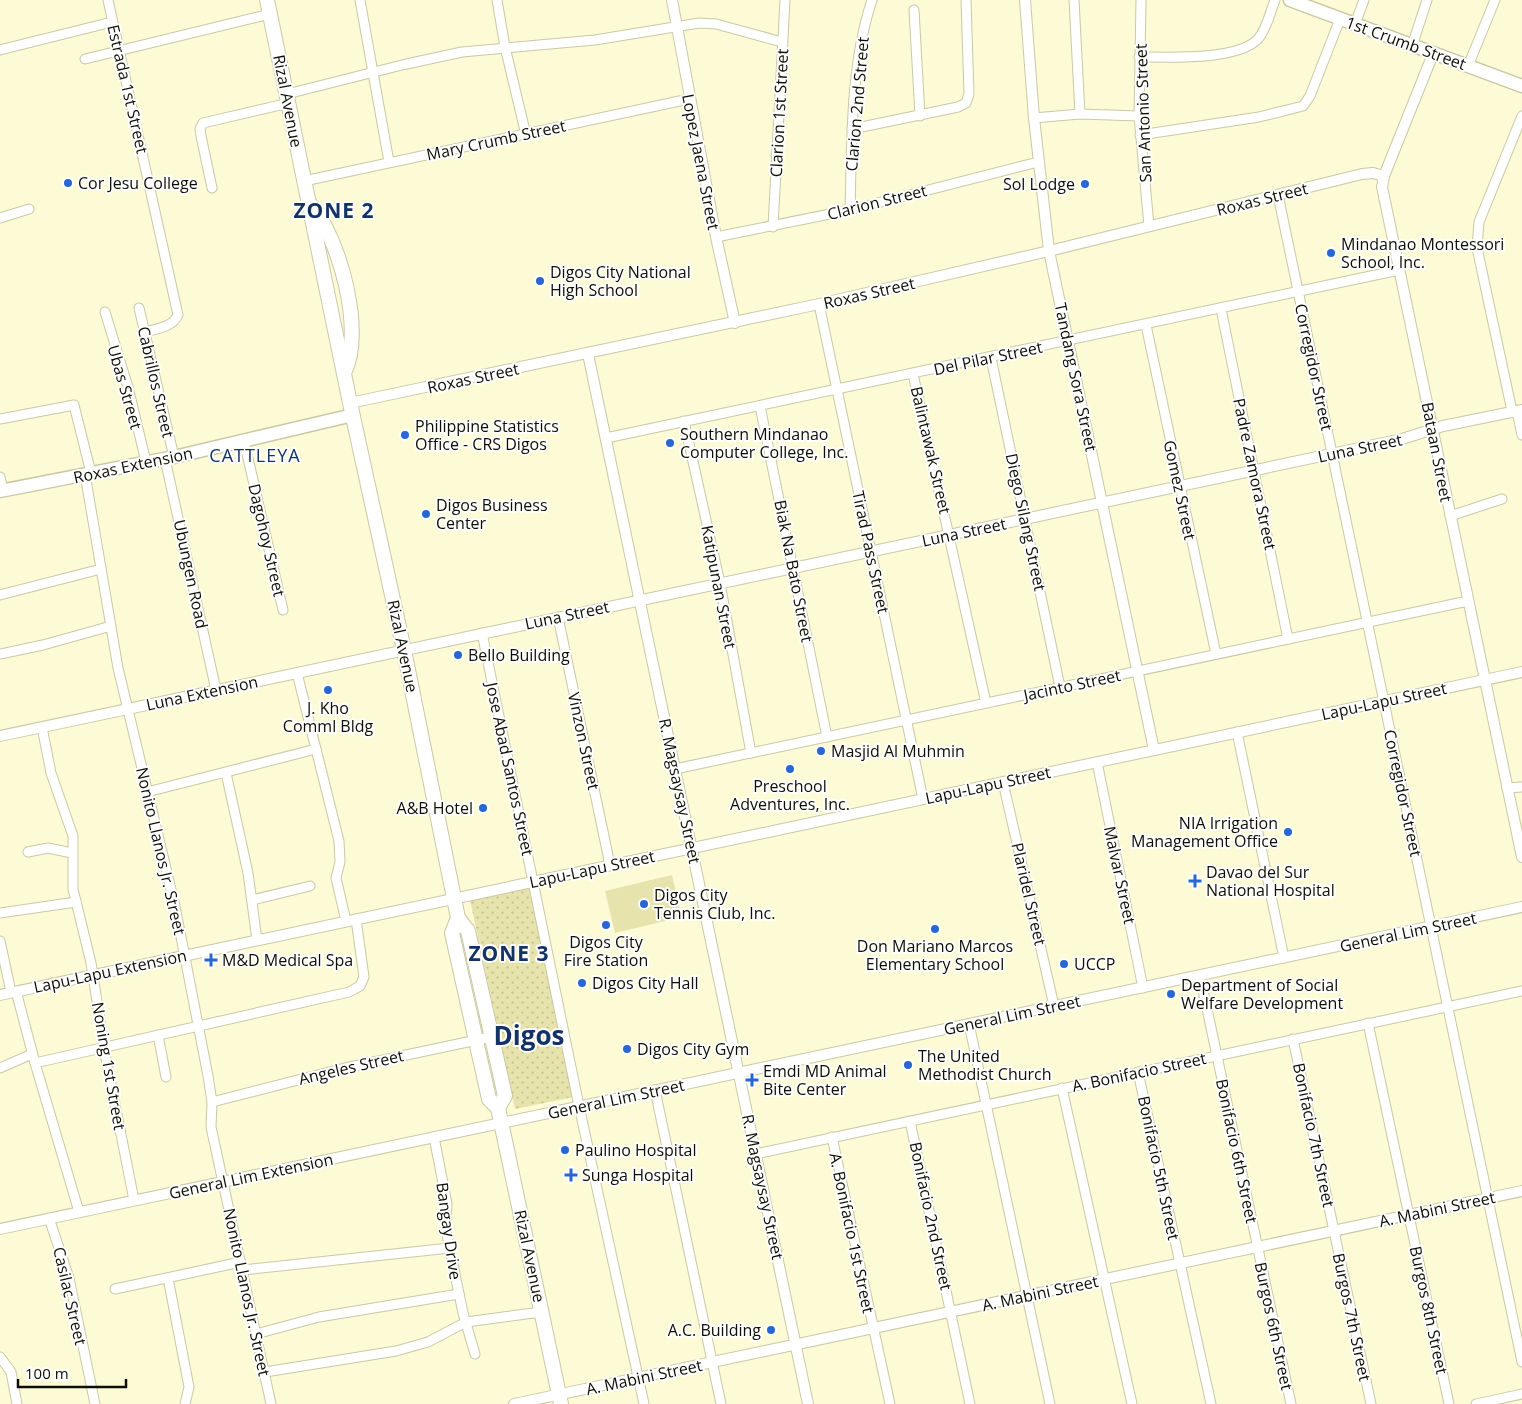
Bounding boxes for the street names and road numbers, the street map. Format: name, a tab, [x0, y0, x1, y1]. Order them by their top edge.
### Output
street label: 1st Crumb Street	[1343, 11, 1469, 75]
street label: Estrada 1st Street	[102, 22, 154, 156]
street label: Clarion 2nd Street	[840, 36, 874, 172]
street label: San Antonio Street	[1130, 43, 1156, 183]
street label: Clarion 1st Street	[765, 48, 793, 178]
street label: Rizal Avenue	[268, 53, 308, 149]
street label: Lopez Jaena Street	[677, 92, 725, 232]
street label: Mary Crumb Street	[424, 114, 568, 166]
street label: Roxas Street	[1214, 177, 1310, 221]
street label: Clarion Street	[825, 179, 929, 225]
street label: Roxas Street	[821, 272, 917, 314]
street label: Tandang Sora Street	[1049, 301, 1103, 454]
street label: Corregidor Street	[1290, 301, 1338, 433]
street label: Cabrillos Street	[133, 324, 180, 440]
street label: Del Pilar Street	[932, 336, 1045, 380]
street label: Ubas Street	[102, 342, 148, 432]
street label: Roxas Street	[425, 357, 521, 398]
street label: Balintawak Street	[906, 384, 956, 516]
street label: Padre Zamora Street	[1228, 396, 1282, 552]
street label: Bataan Street	[1417, 400, 1458, 504]
street label: Luna Street	[1316, 428, 1404, 468]
street label: Gomez Street	[1159, 438, 1201, 542]
street label: Roxas Extension	[71, 442, 195, 488]
street label: Diego Silang Street	[1001, 451, 1051, 593]
street label: Dagohoy Street	[243, 481, 291, 599]
street label: Tirad Pass Street	[847, 489, 895, 616]
street label: Biak Na Bato Street	[769, 498, 819, 644]
street label: Luna Street	[920, 512, 1008, 552]
street label: Ubungen Road	[169, 517, 213, 631]
street label: Katipunan Street	[696, 523, 742, 651]
street label: Luna Street	[523, 595, 611, 635]
street label: Rizal Avenue	[382, 598, 424, 694]
street label: Jacinto Street	[1019, 664, 1123, 706]
street label: Luna Extension	[144, 670, 260, 716]
street label: Lapu-Lapu Street	[1319, 677, 1449, 725]
street label: Jose Abad Santos Street	[480, 678, 539, 858]
street label: Vinzon Street	[563, 690, 605, 792]
street label: R. Magsaysay Street	[654, 716, 706, 866]
street label: Corregidor Street	[1379, 727, 1427, 859]
street label: Lapu-Lapu Street	[923, 761, 1053, 809]
street label: Nonito Llanos Jr. Street	[131, 765, 191, 937]
street label: Malvar Street	[1099, 824, 1141, 926]
street label: Plaridel Street	[1006, 840, 1052, 948]
street label: Lapu-Lapu Street	[527, 845, 657, 893]
street label: General Lim Street	[1338, 907, 1479, 957]
street label: Lapu-Lapu Extension	[31, 944, 189, 998]
street label: General Lim Street	[942, 990, 1083, 1040]
street label: Noning 1st Street	[87, 1000, 131, 1132]
street label: Angeles Street	[296, 1044, 406, 1090]
street label: A. Bonifacio Street	[1070, 1047, 1208, 1097]
street label: Bonifacio 7th Street	[1288, 1061, 1340, 1210]
street label: General Lim Street	[546, 1074, 687, 1124]
street label: Bonifacio 6th Street	[1211, 1077, 1263, 1226]
street label: Bonifacio 5th Street	[1133, 1094, 1185, 1243]
street label: R. Magsaysay Street	[737, 1112, 789, 1262]
street label: Bonifacio 2nd Street	[905, 1140, 958, 1293]
street label: General Lim Extension	[167, 1148, 335, 1204]
street label: A. Bonifacio 1st Street	[824, 1151, 880, 1315]
street label: Bangay Drive	[431, 1181, 467, 1281]
street label: A. Mabini Street	[1377, 1186, 1497, 1232]
street label: Nonito Llanos Jr. Street	[218, 1206, 276, 1378]
street label: Rizal Avenue	[509, 1208, 551, 1304]
street label: Burgos 8th Street	[1405, 1244, 1453, 1376]
street label: Casilac Street	[48, 1245, 92, 1348]
street label: Burgos 7th Street	[1328, 1251, 1376, 1383]
street label: Burgos 6th Street	[1250, 1260, 1298, 1392]
street label: A. Mabini Street	[980, 1270, 1100, 1316]
street label: A. Mabini Street	[584, 1354, 704, 1400]

